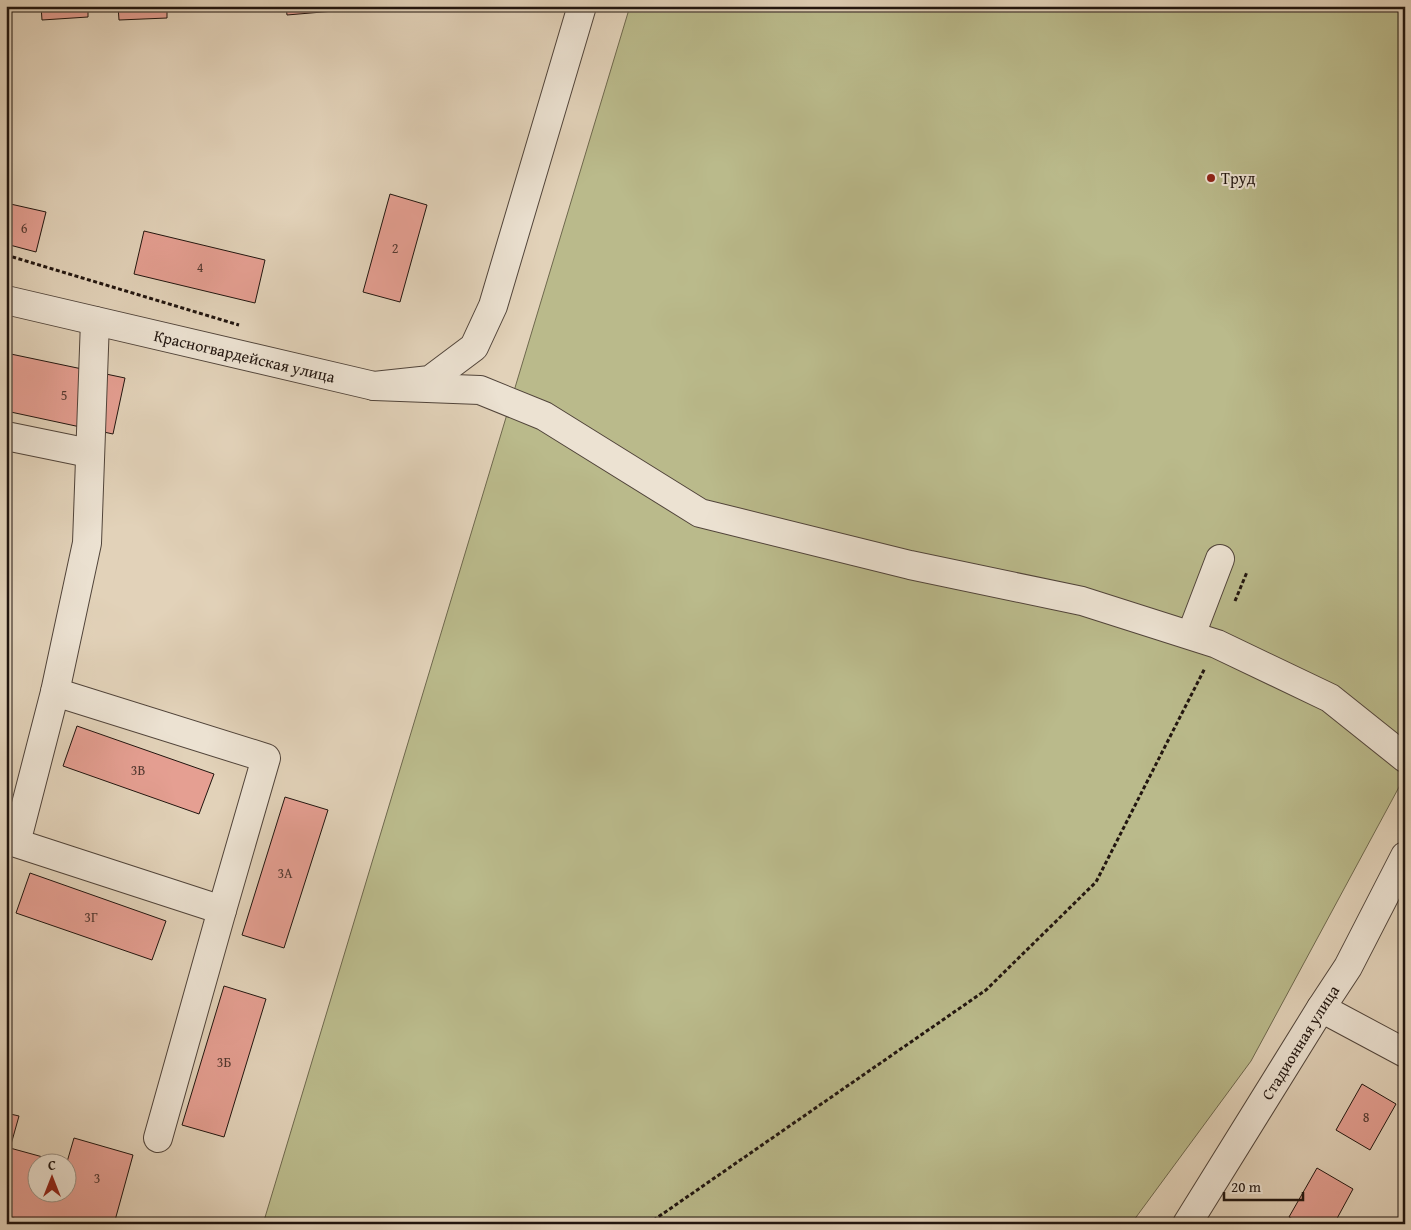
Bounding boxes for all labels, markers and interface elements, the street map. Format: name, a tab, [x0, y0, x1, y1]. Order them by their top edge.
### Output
place label: Труд	[1221, 166, 1256, 190]
marker: Труд	[1205, 172, 1217, 184]
house number: 6	[21, 218, 28, 238]
house number: 2	[392, 238, 398, 258]
house number: 4	[197, 257, 204, 277]
street label: Красногвардейская улица	[152, 323, 338, 389]
house number: 5	[61, 385, 67, 405]
house number: 3В	[131, 760, 145, 780]
house number: 3А	[277, 863, 293, 883]
house number: 3Г	[84, 907, 98, 927]
street label: Стадионная улица	[1255, 980, 1345, 1104]
house number: 3Б	[217, 1052, 231, 1072]
house number: 8	[1363, 1107, 1370, 1127]
north arrow	[28, 1152, 78, 1202]
text: С	[48, 1155, 56, 1175]
house number: 3	[94, 1168, 100, 1188]
scale bar	[1224, 1170, 1302, 1202]
text: 20 m	[1231, 1176, 1262, 1197]

